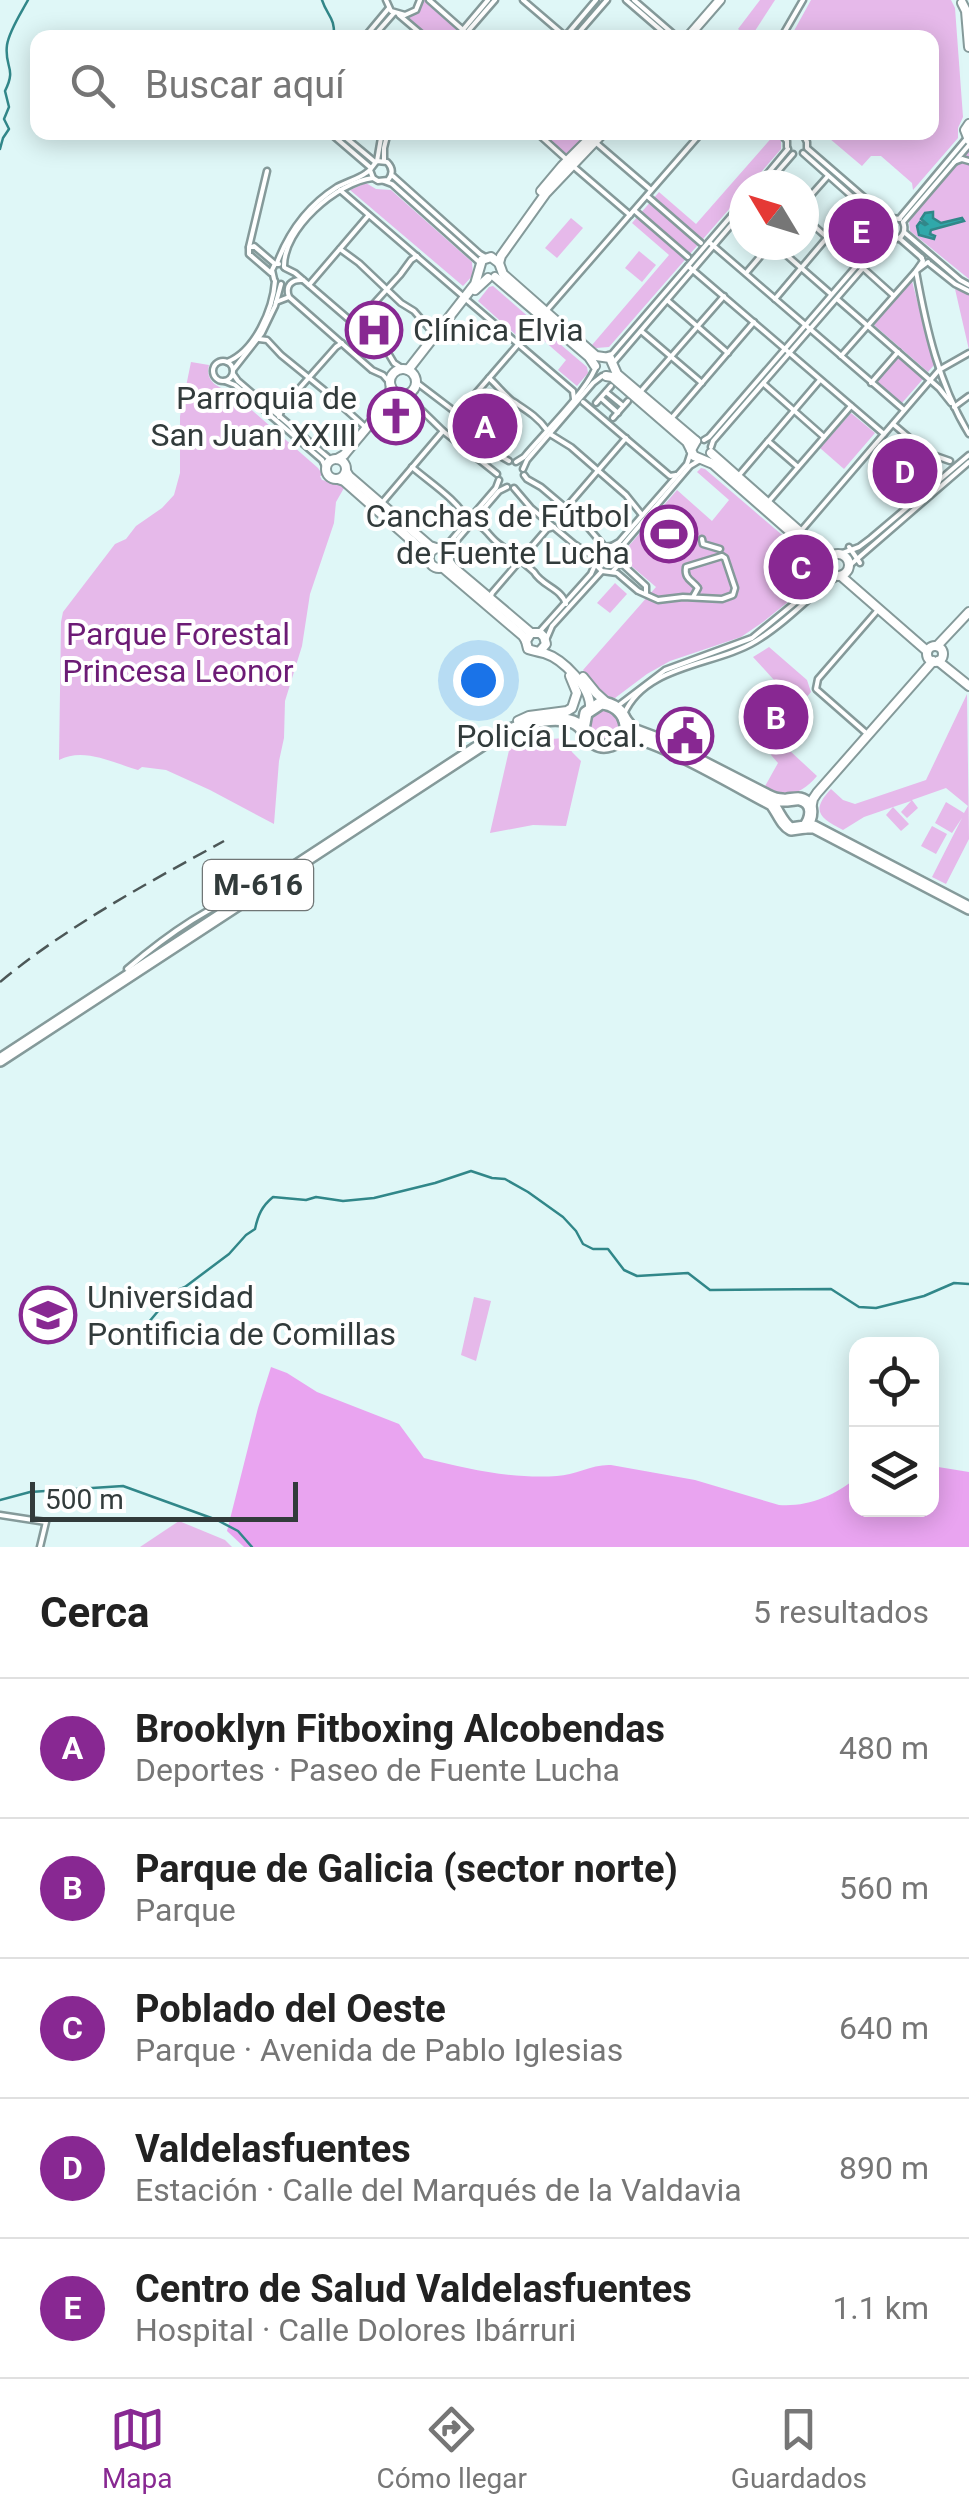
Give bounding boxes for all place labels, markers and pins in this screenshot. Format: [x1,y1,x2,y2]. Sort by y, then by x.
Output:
pin: E [828,194,894,268]
hospital icon: Clínica Elvia [344,300,404,360]
place label: Clínica Elvia [413,311,584,349]
place label: Parroquia de San Juan XXIII [150,379,357,454]
church icon: Parroquia de San Juan XXIII [366,386,426,446]
pin: A [452,388,518,464]
pin: D [872,434,938,508]
place label: Canchas de Fútbol de Fuente Lucha [365,497,630,572]
sports icon: Canchas de Fútbol de Fuente Lucha [639,504,699,564]
pin: C [768,530,834,604]
pin: B [744,680,808,754]
public building icon: Policía Local. [655,706,715,766]
place label: Policía Local. [456,717,646,755]
place label: Universidad Pontificia de Comillas [87,1278,396,1353]
school or university icon: Universidad Pontificia de Comillas [18,1285,78,1345]

